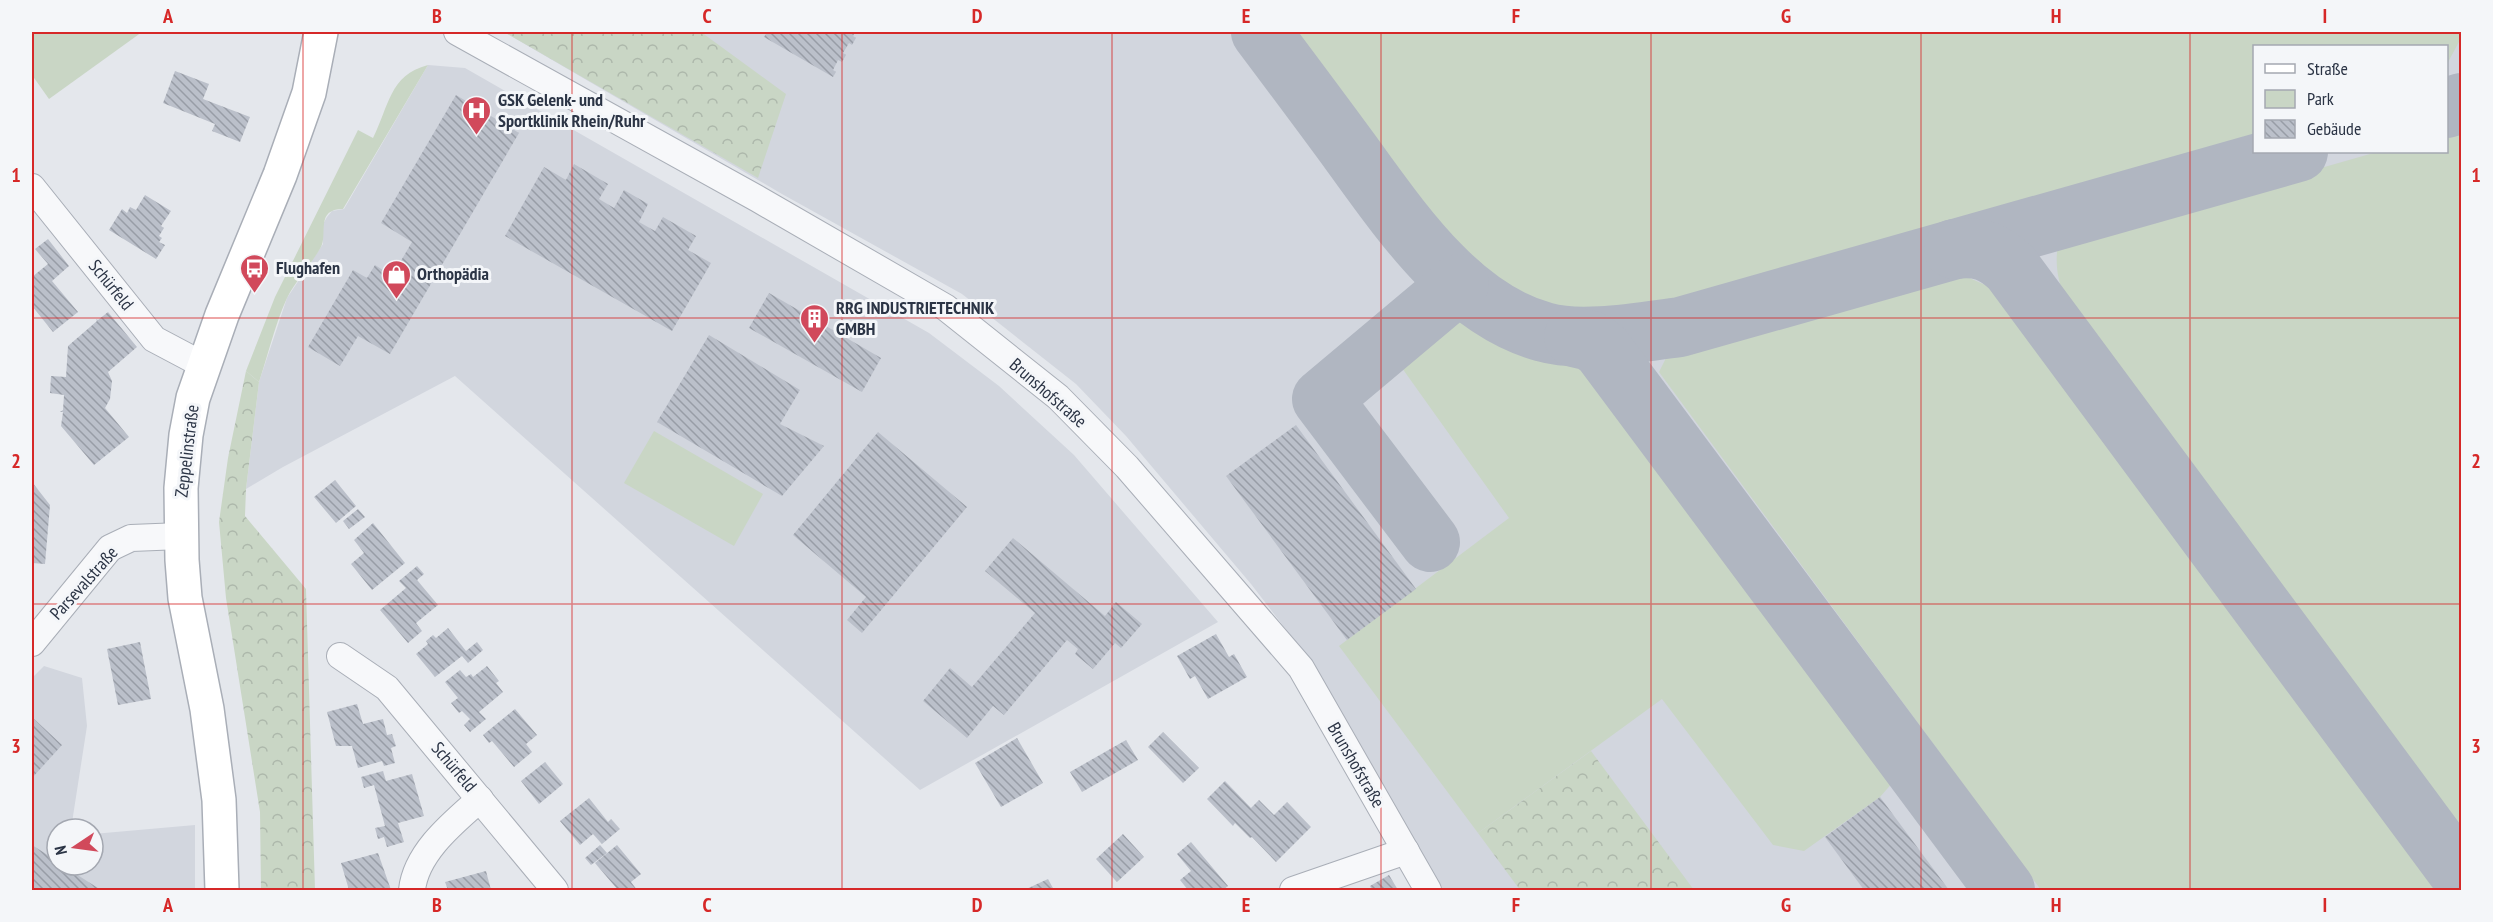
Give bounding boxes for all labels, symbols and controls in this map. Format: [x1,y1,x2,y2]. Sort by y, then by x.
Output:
text: A [162,3,174,29]
text: B [432,3,442,29]
text: C [702,3,712,29]
text: D [972,3,983,29]
text: E [1242,3,1250,29]
text: F [1512,3,1520,29]
text: G [1781,3,1791,29]
text: H [2051,3,2061,29]
text: I [2323,3,2327,29]
legend [2253,45,2448,153]
text: Straße [2307,57,2348,80]
text: Park [2307,87,2334,110]
place label: GSK Gelenk- und Sportklinik Rhein/Ruhr [498,88,646,132]
hospital icon: GSK Gelenk- und Sportklinik Rhein/Ruhr [461,94,493,136]
text: Gebäude [2307,117,2361,140]
text: 1 [11,162,21,188]
text: 1 [2471,162,2481,188]
bus stop icon: Flughafen [239,252,271,294]
street label: Schürfeld [84,255,139,315]
place label: Flughafen [276,256,340,279]
shop icon: Orthopädia [380,258,412,300]
place label: Orthopädia [417,262,489,285]
place label: RRG INDUSTRIETECHNIK GMBH [836,296,995,340]
building icon: RRG INDUSTRIETECHNIK GMBH [799,302,831,344]
street label: Brunshofstraße [1005,353,1092,432]
street label: Zeppelinstraße [169,403,204,499]
text: 2 [11,448,21,474]
text: 2 [2471,448,2481,474]
street label: Parsevalstraße [45,541,123,624]
street label: Brunshofstraße [1323,718,1390,812]
text: 3 [11,733,21,759]
text: 3 [2471,733,2481,759]
street label: Schürfeld [427,737,482,797]
north arrow [45,817,105,877]
text: N [50,844,71,857]
text: A [162,892,174,918]
text: B [432,892,442,918]
text: C [702,892,712,918]
text: D [972,892,983,918]
text: E [1242,892,1250,918]
text: F [1512,892,1520,918]
text: G [1781,892,1791,918]
text: H [2051,892,2061,918]
text: I [2323,892,2327,918]

